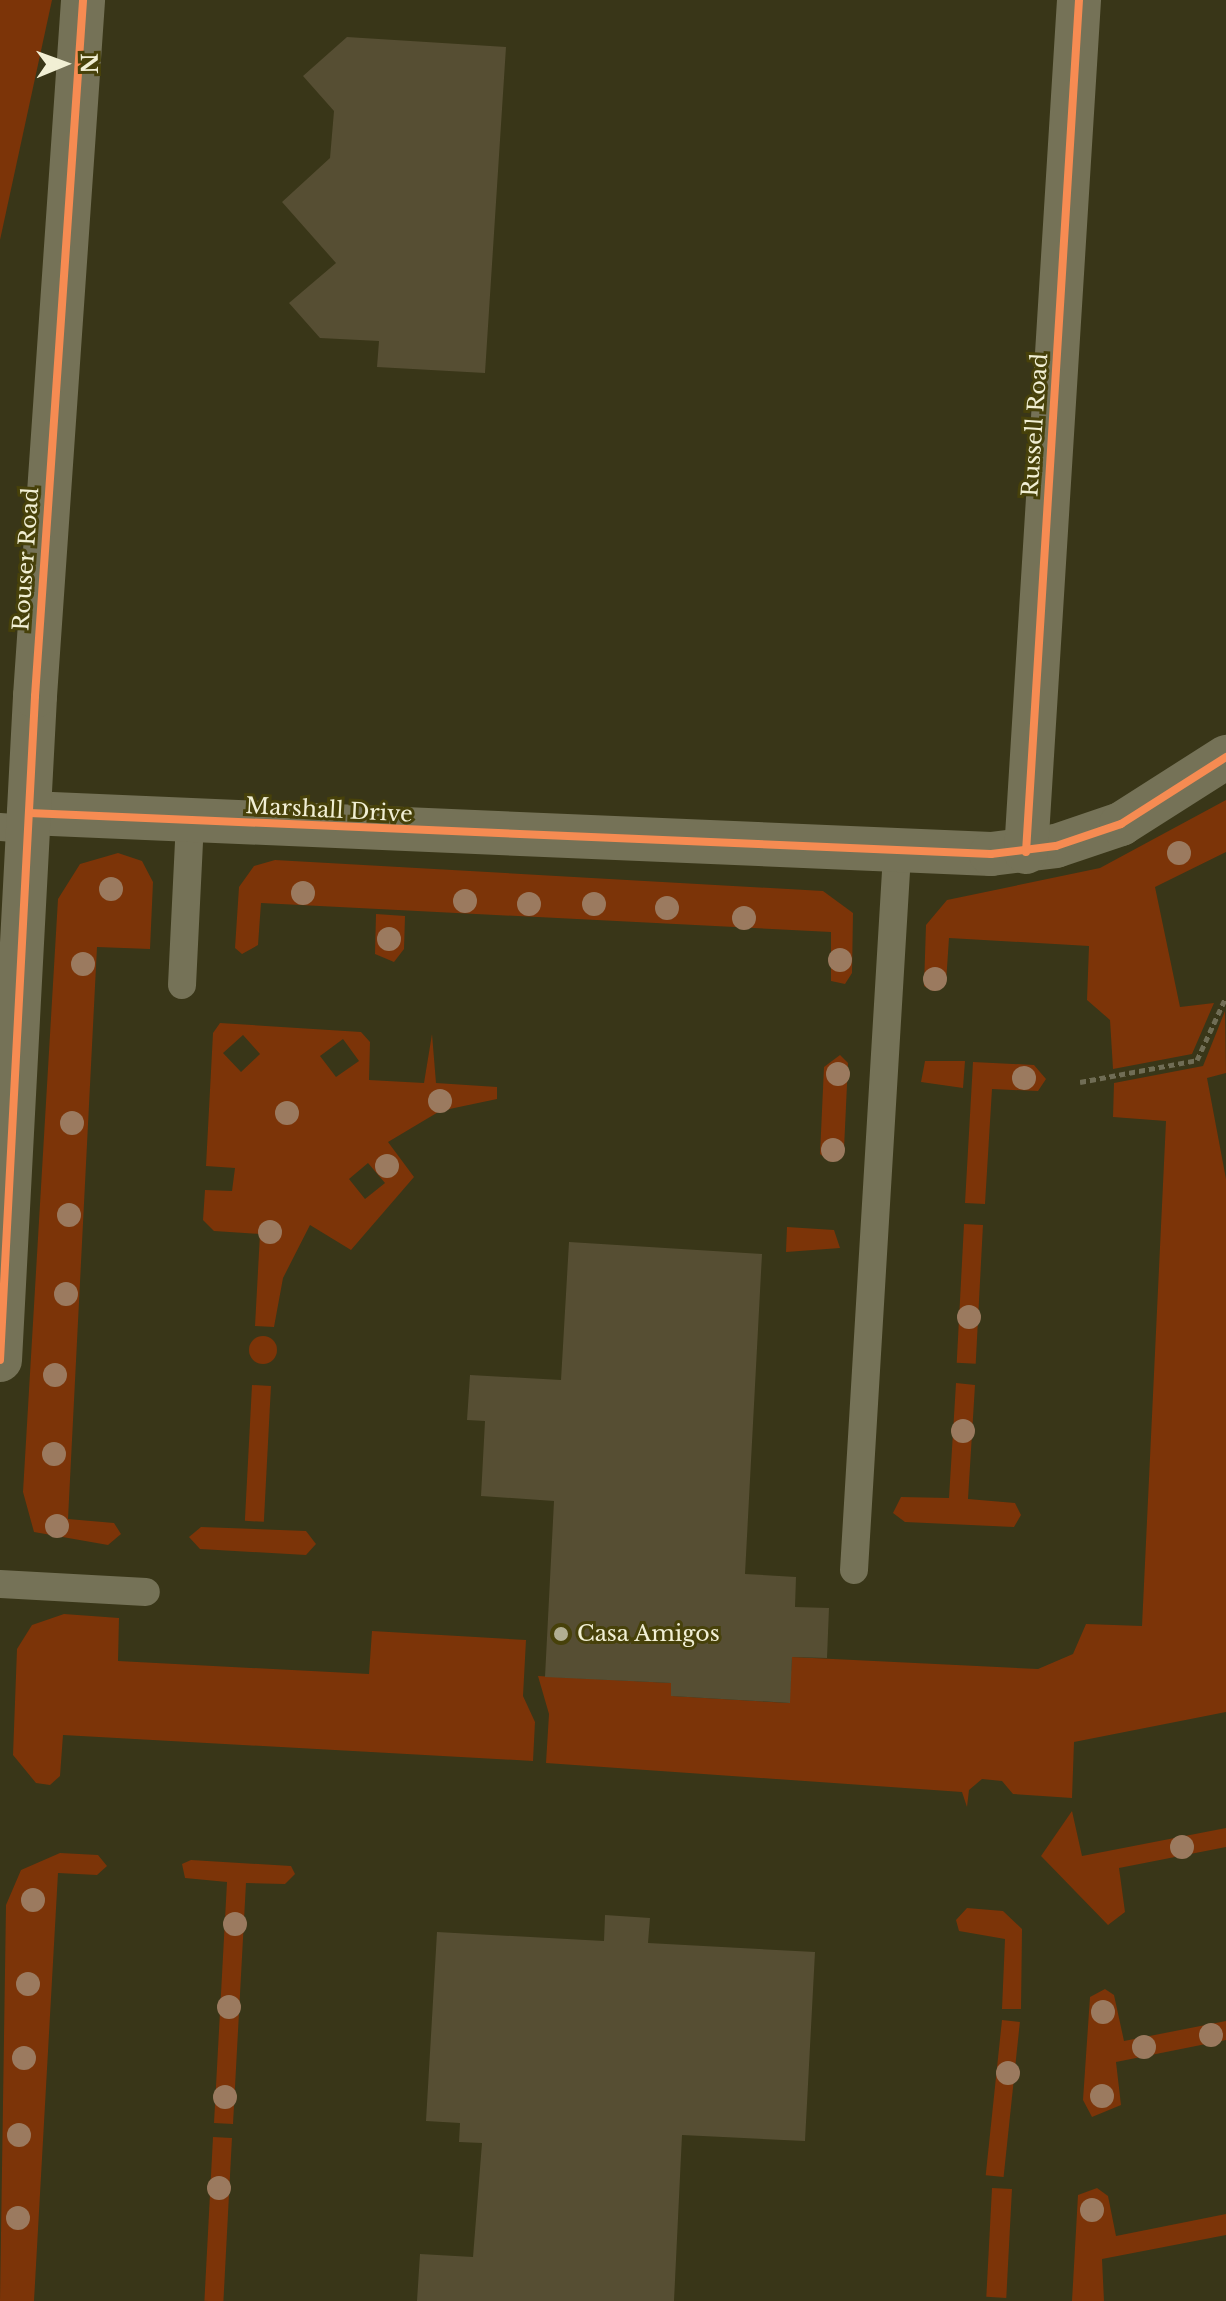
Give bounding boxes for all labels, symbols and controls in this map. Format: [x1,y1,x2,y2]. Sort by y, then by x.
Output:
north arrow [24,24,104,104]
text: N [75,53,102,74]
street label: Russell Road [1017,352,1053,498]
street label: Rouser Road [8,486,44,632]
street label: Marshall Drive [245,792,413,828]
place label: Casa Amigos [577,1621,721,1647]
marker: Casa Amigos [552,1625,570,1643]

